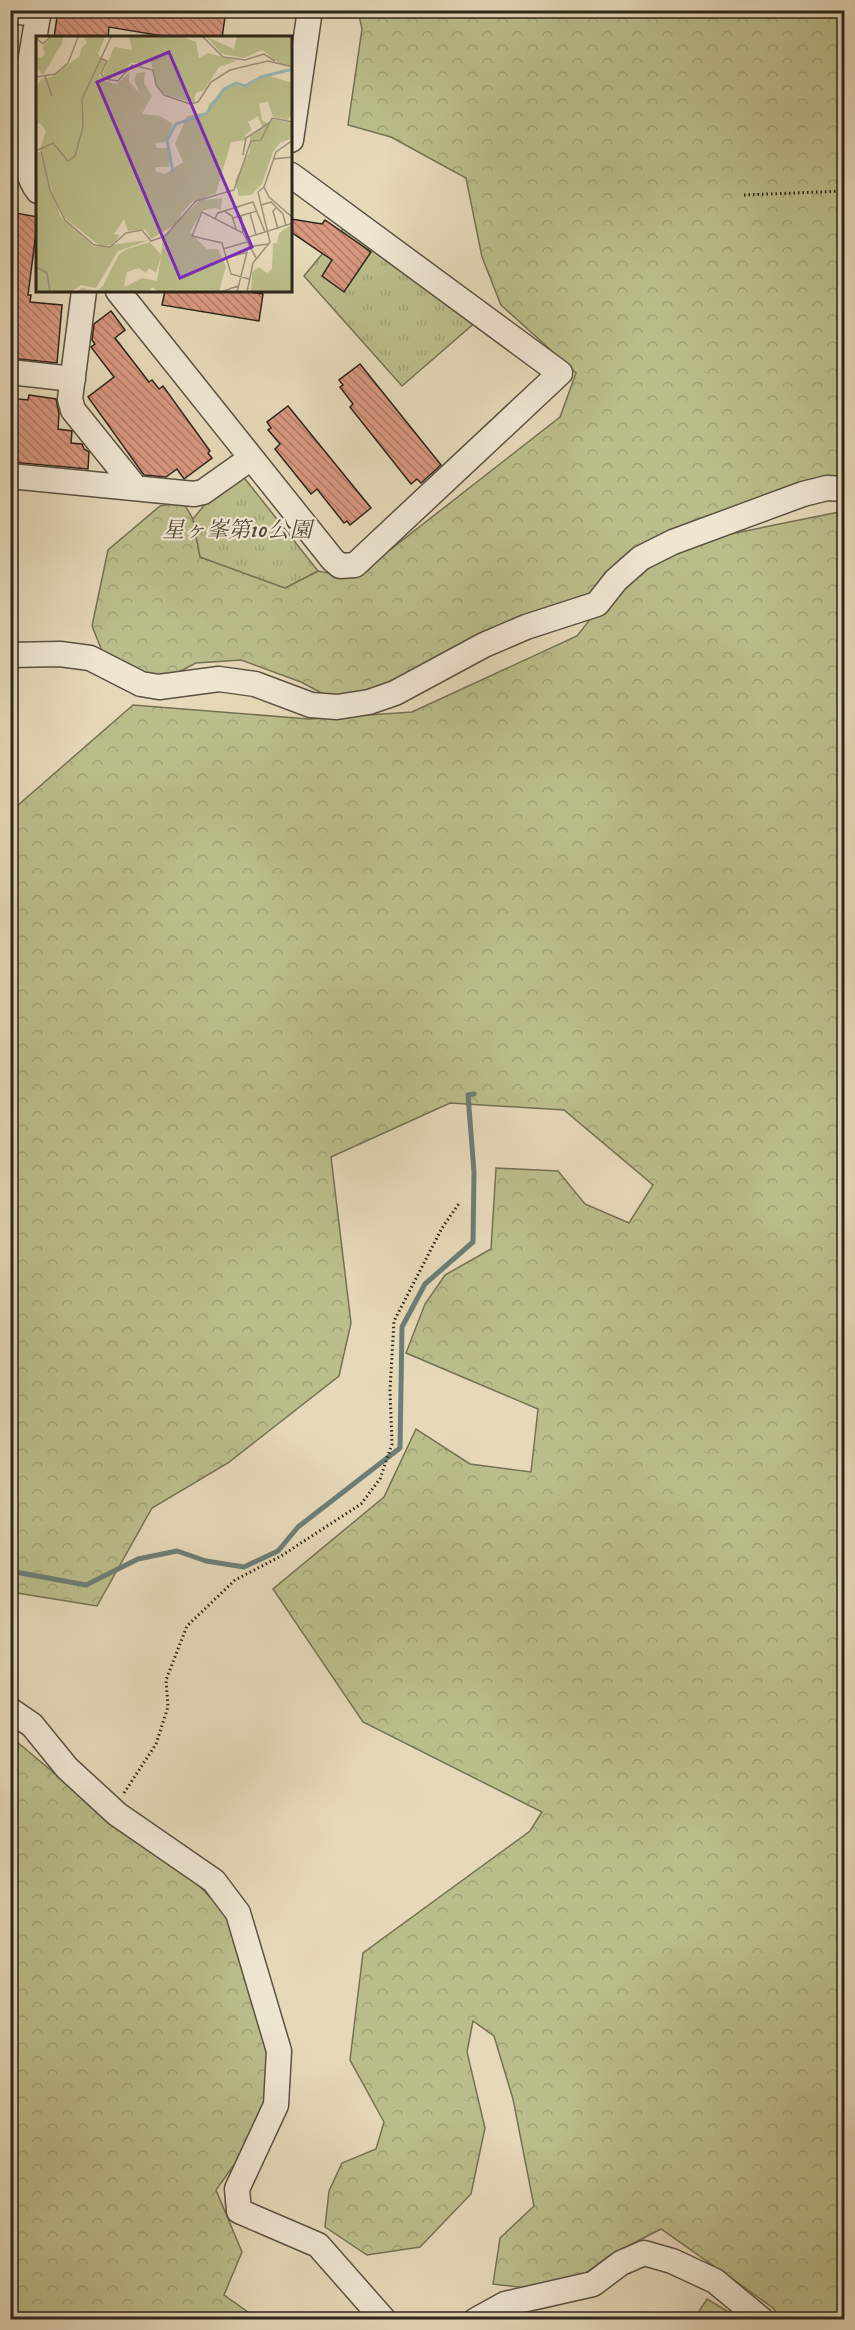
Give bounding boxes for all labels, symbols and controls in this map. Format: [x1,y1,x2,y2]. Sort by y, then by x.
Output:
inset map [36,36,292,292]
park label: 星ヶ峯第10公園 [162,517,315,544]

